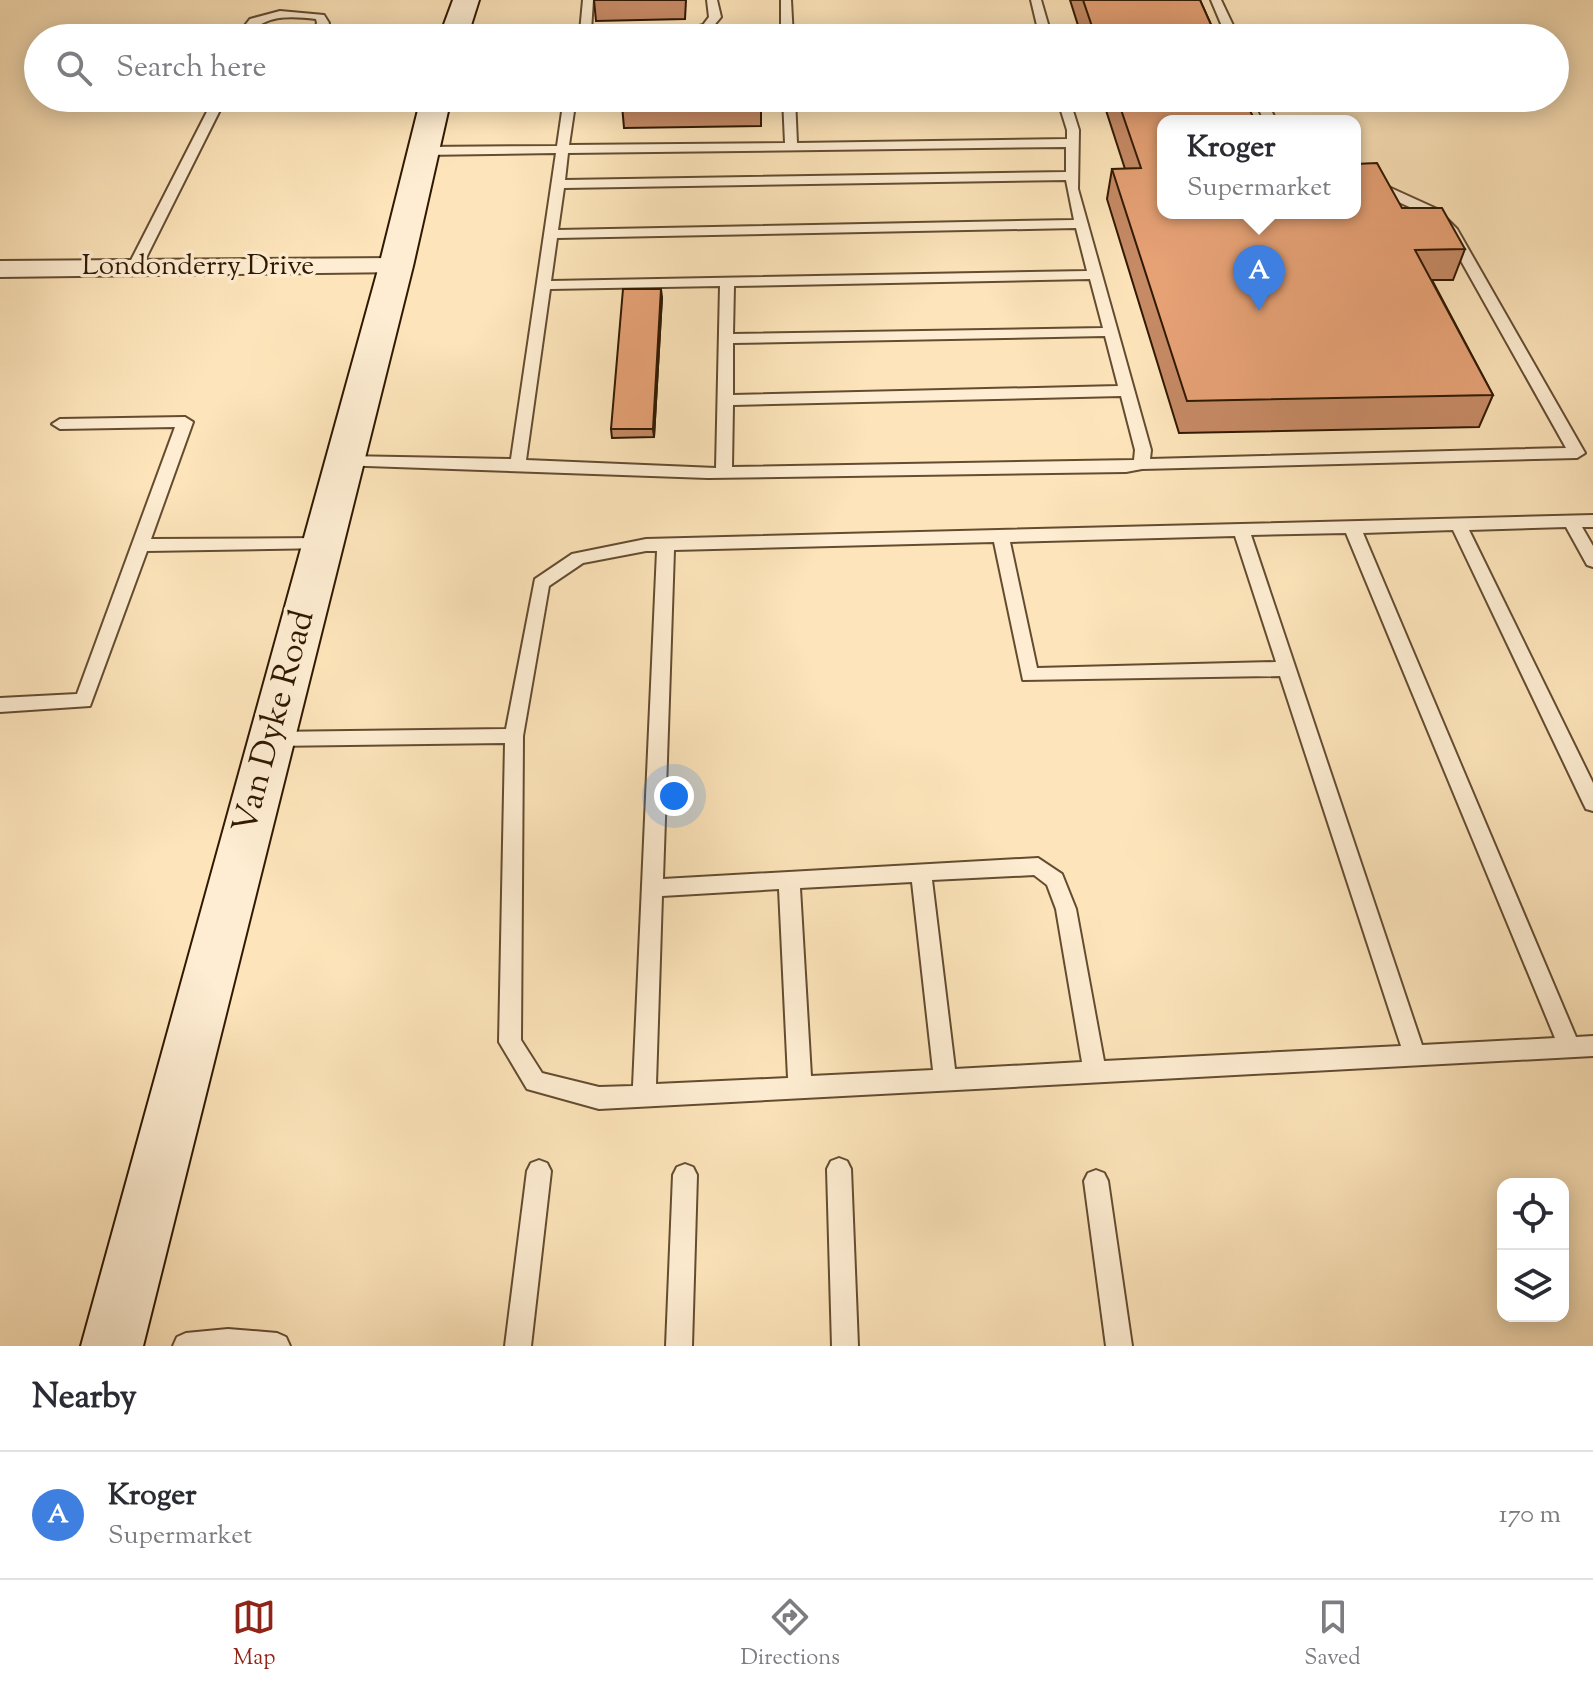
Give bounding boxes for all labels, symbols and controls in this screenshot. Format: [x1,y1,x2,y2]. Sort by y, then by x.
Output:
search box [24,24,1569,112]
icon: search [52,46,96,90]
text: Search here [116,47,266,90]
popup [1157,115,1361,219]
text: Kroger [1187,127,1275,170]
text: Supermarket [1187,170,1331,207]
pin: A [1233,245,1285,311]
street label: Londonderry Drive [82,247,314,287]
street label: Van Dyke Road [222,605,328,839]
your location [654,776,694,816]
map controls [1497,1178,1569,1322]
button: locate [1497,1178,1569,1250]
button: layers [1497,1250,1569,1322]
text: Nearby [32,1374,137,1423]
text: Kroger [108,1475,197,1518]
text: A [47,1497,69,1534]
text: 170 m [1499,1497,1561,1534]
text: Supermarket [108,1518,252,1555]
tab: Map [232,1595,276,1675]
tab: Directions [741,1595,840,1675]
tab: Saved [1304,1595,1361,1675]

